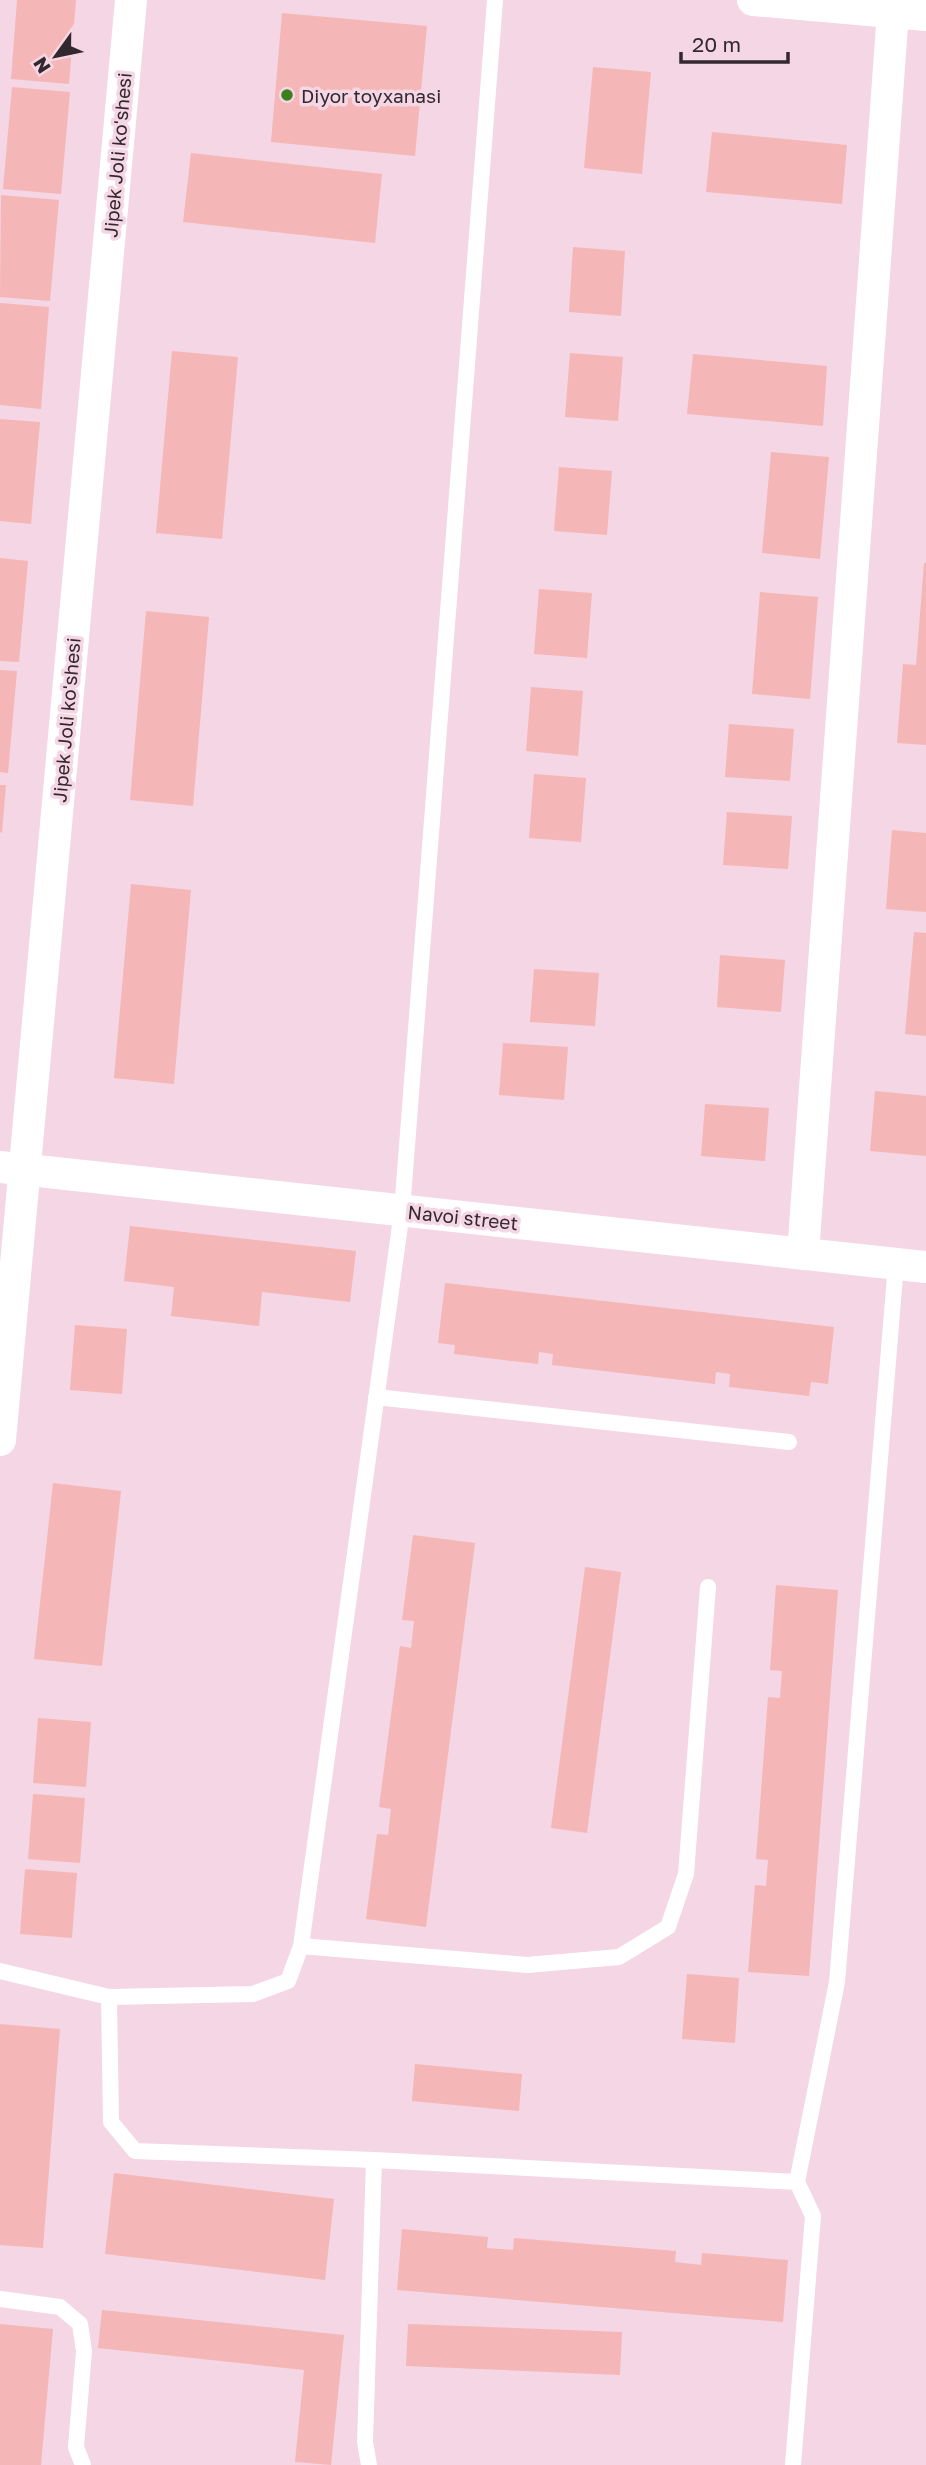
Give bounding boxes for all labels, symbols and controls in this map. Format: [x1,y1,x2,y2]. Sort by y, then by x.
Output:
north arrow [21,21,91,91]
scale bar [681,21,788,65]
text: 20 m [692,31,741,57]
text: N [28,53,55,78]
street label: Jipek Joli ko'shesi [98,72,136,238]
place label: Diyor toyxanasi [301,84,441,107]
marker: Diyor toyxanasi [279,87,295,103]
street label: Jipek Joli ko'shesi [47,637,85,803]
street label: Navoi street [407,1200,519,1234]

